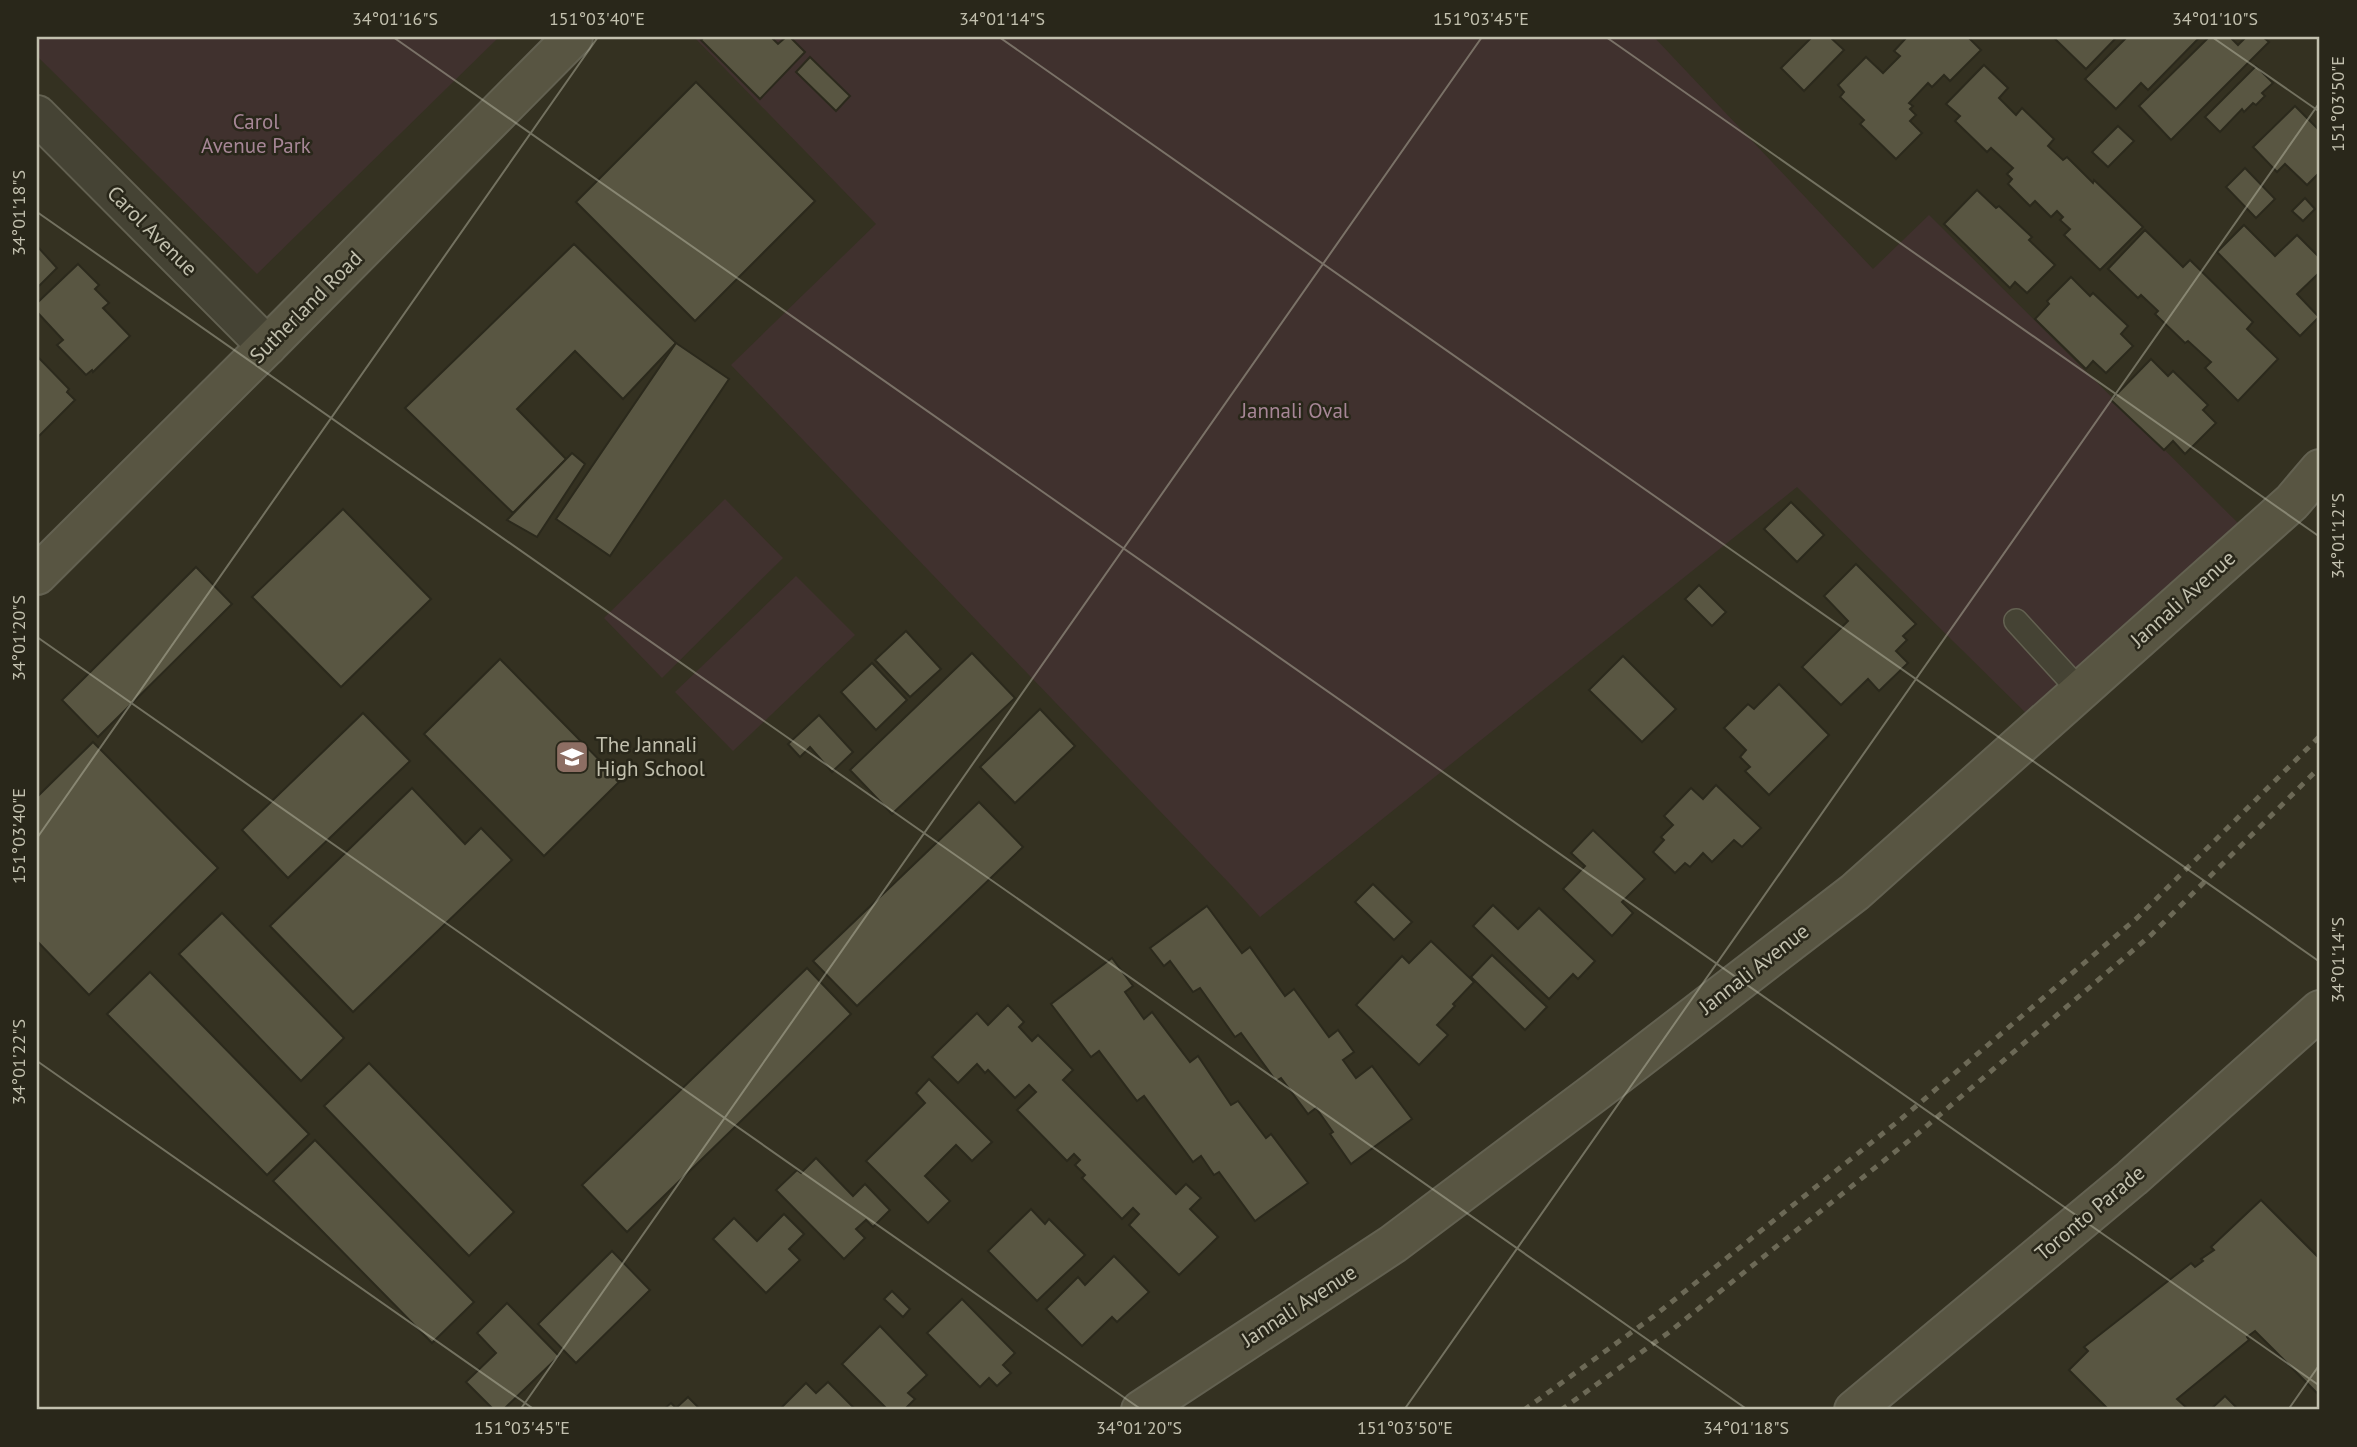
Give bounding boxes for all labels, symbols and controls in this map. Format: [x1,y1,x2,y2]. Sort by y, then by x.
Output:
text: 34°01'16"S [352,7,438,30]
text: 151°03'40"E [549,7,645,30]
text: 34°01'14"S [959,7,1045,30]
text: 151°03'45"E [1433,7,1529,30]
text: 34°01'10"S [2172,7,2258,30]
text: 151°03'50"E [2326,56,2349,152]
park label: Carol Avenue Park [201,108,311,159]
text: 34°01'18"S [7,170,30,256]
street label: Carol Avenue [101,180,203,282]
street label: Sutherland Road [244,245,368,369]
park label: Jannali Oval [1240,397,1349,424]
text: 34°01'12"S [2326,493,2349,579]
street label: Jannali Avenue [2124,544,2241,654]
text: 34°01'20"S [7,595,30,681]
place label: The Jannali High School [596,731,705,782]
school or university icon: The Jannali High School [553,738,591,776]
text: 151°03'40"E [7,788,30,884]
street label: Jannali Avenue [1693,917,1814,1021]
text: 34°01'14"S [2326,917,2349,1003]
text: 34°01'22"S [7,1019,30,1105]
street label: Toronto Parade [2029,1159,2150,1266]
street label: Jannali Avenue [1235,1258,1362,1353]
text: 151°03'45"E [474,1416,570,1439]
text: 34°01'20"S [1096,1416,1182,1439]
text: 151°03'50"E [1357,1416,1453,1439]
text: 34°01'18"S [1703,1416,1789,1439]

